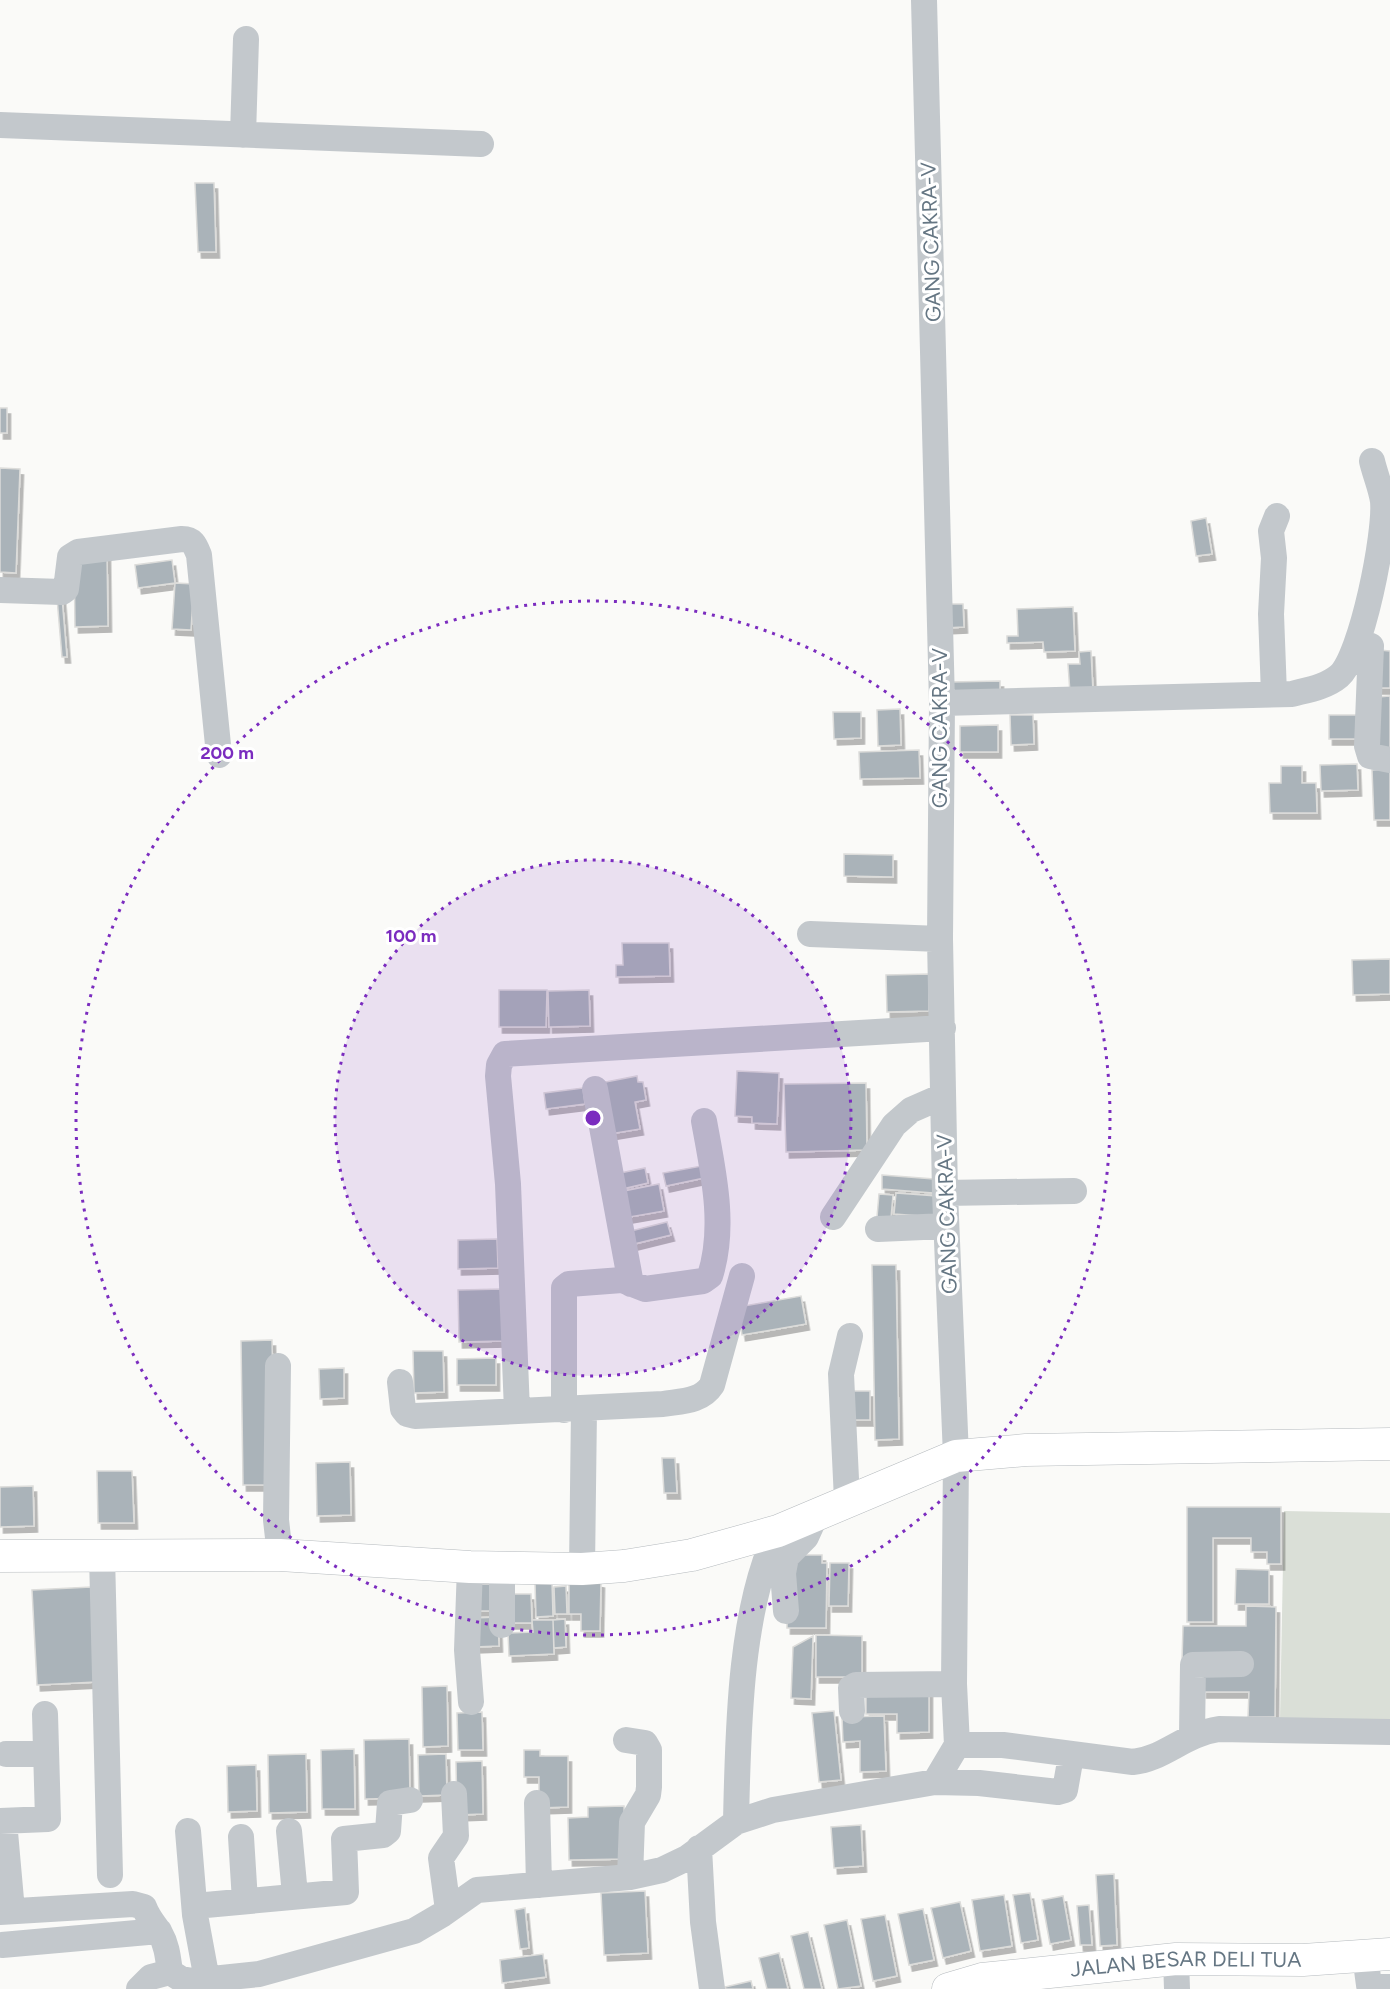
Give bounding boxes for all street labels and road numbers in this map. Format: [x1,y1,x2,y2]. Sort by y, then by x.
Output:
street label: GANG CAKRA-V [915,161,946,323]
street label: GANG CAKRA-V [927,647,952,808]
street label: GANG CAKRA-V [931,1133,962,1295]
street label: JALAN BESAR DELI TUA [1069,1946,1302,1982]

